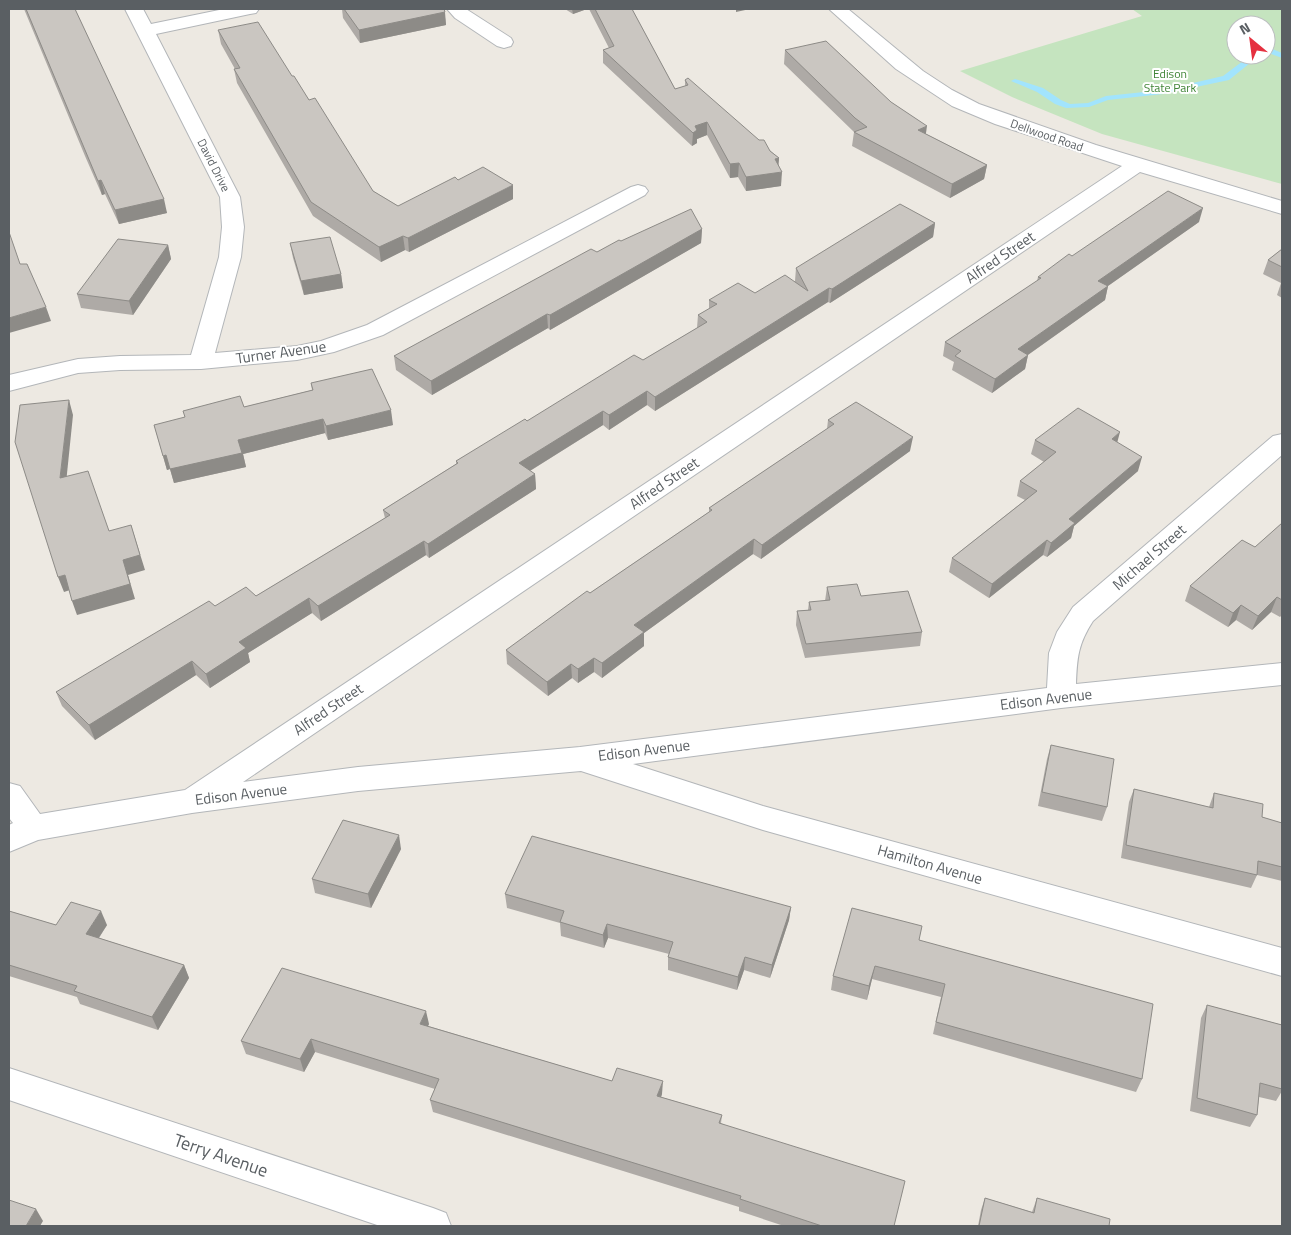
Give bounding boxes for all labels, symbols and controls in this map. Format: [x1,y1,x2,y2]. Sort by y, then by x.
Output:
north arrow [1226,15,1276,65]
text: N [1235,17,1254,40]
park label: Edison State Park [1144,64,1196,97]
street label: Dellwood Road [1008,114,1086,156]
street label: David Drive [193,135,235,195]
street label: Alfred Street [960,225,1040,289]
street label: Turner Avenue [234,334,328,370]
street label: Alfred Street [624,451,704,515]
street label: Michael Street [1107,518,1191,596]
street label: Alfred Street [288,677,368,741]
street label: Edison Avenue [999,682,1093,716]
street label: Edison Avenue [597,733,691,767]
street label: Edison Avenue [194,777,288,811]
street label: Hamilton Avenue [875,838,985,890]
street label: Terry Avenue [170,1126,272,1184]

